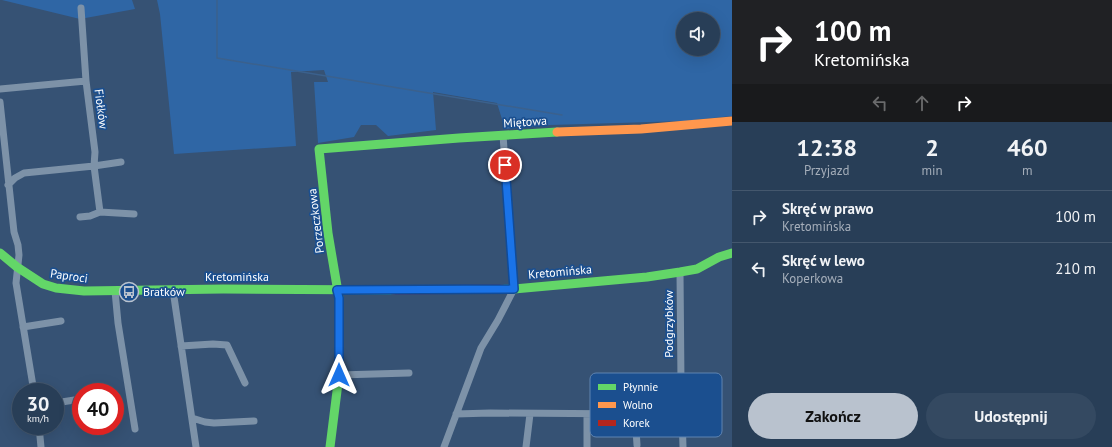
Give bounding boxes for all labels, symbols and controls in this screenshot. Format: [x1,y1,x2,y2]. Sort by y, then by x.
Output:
map controls [676,12,720,56]
button: sound [676,12,720,56]
text: 100 m [814,12,891,49]
icon: right [748,16,800,68]
text: Kretomińska [814,48,910,71]
street label: Fiołków [92,88,111,130]
icon: left [869,92,891,114]
icon: ahead [911,92,933,114]
icon: right [953,92,975,114]
street label: Miętowa [503,112,547,131]
text: 12:38 [796,132,857,163]
text: 2 [925,132,939,163]
text: 460 [1007,132,1048,163]
pin [488,148,522,182]
icon: arrive [494,154,516,176]
text: Przyjazd [804,162,850,179]
text: min [921,162,943,179]
text: m [1022,162,1033,179]
street label: Porzeczkowa [304,188,327,254]
text: Skręć w prawo [782,199,874,218]
icon: right [748,206,770,228]
text: 100 m [1055,207,1096,226]
text: Kretomińska [782,218,851,235]
text: Skręć w lewo [782,251,865,270]
icon: left [748,258,770,280]
text: 210 m [1055,259,1096,278]
street label: Kretomińska [528,261,592,282]
street label: Paproci [49,265,89,286]
street label: Kretomińska [205,269,269,284]
text: Koperkowa [782,270,843,287]
bus stop icon: Bratków [118,281,140,303]
place label: Bratków [143,284,185,299]
street label: Podgrzybków [661,290,676,358]
position arrow [318,354,360,396]
legend [590,373,722,437]
text: Płynnie [623,380,658,394]
speed limit sign: 40 [72,383,124,435]
text: 30 [27,391,49,417]
button: Zakończ [748,393,918,439]
button: Udostępnij [926,393,1096,439]
text: Wolno [623,398,653,412]
text: km/h [27,412,49,425]
text: Korek [623,416,650,430]

